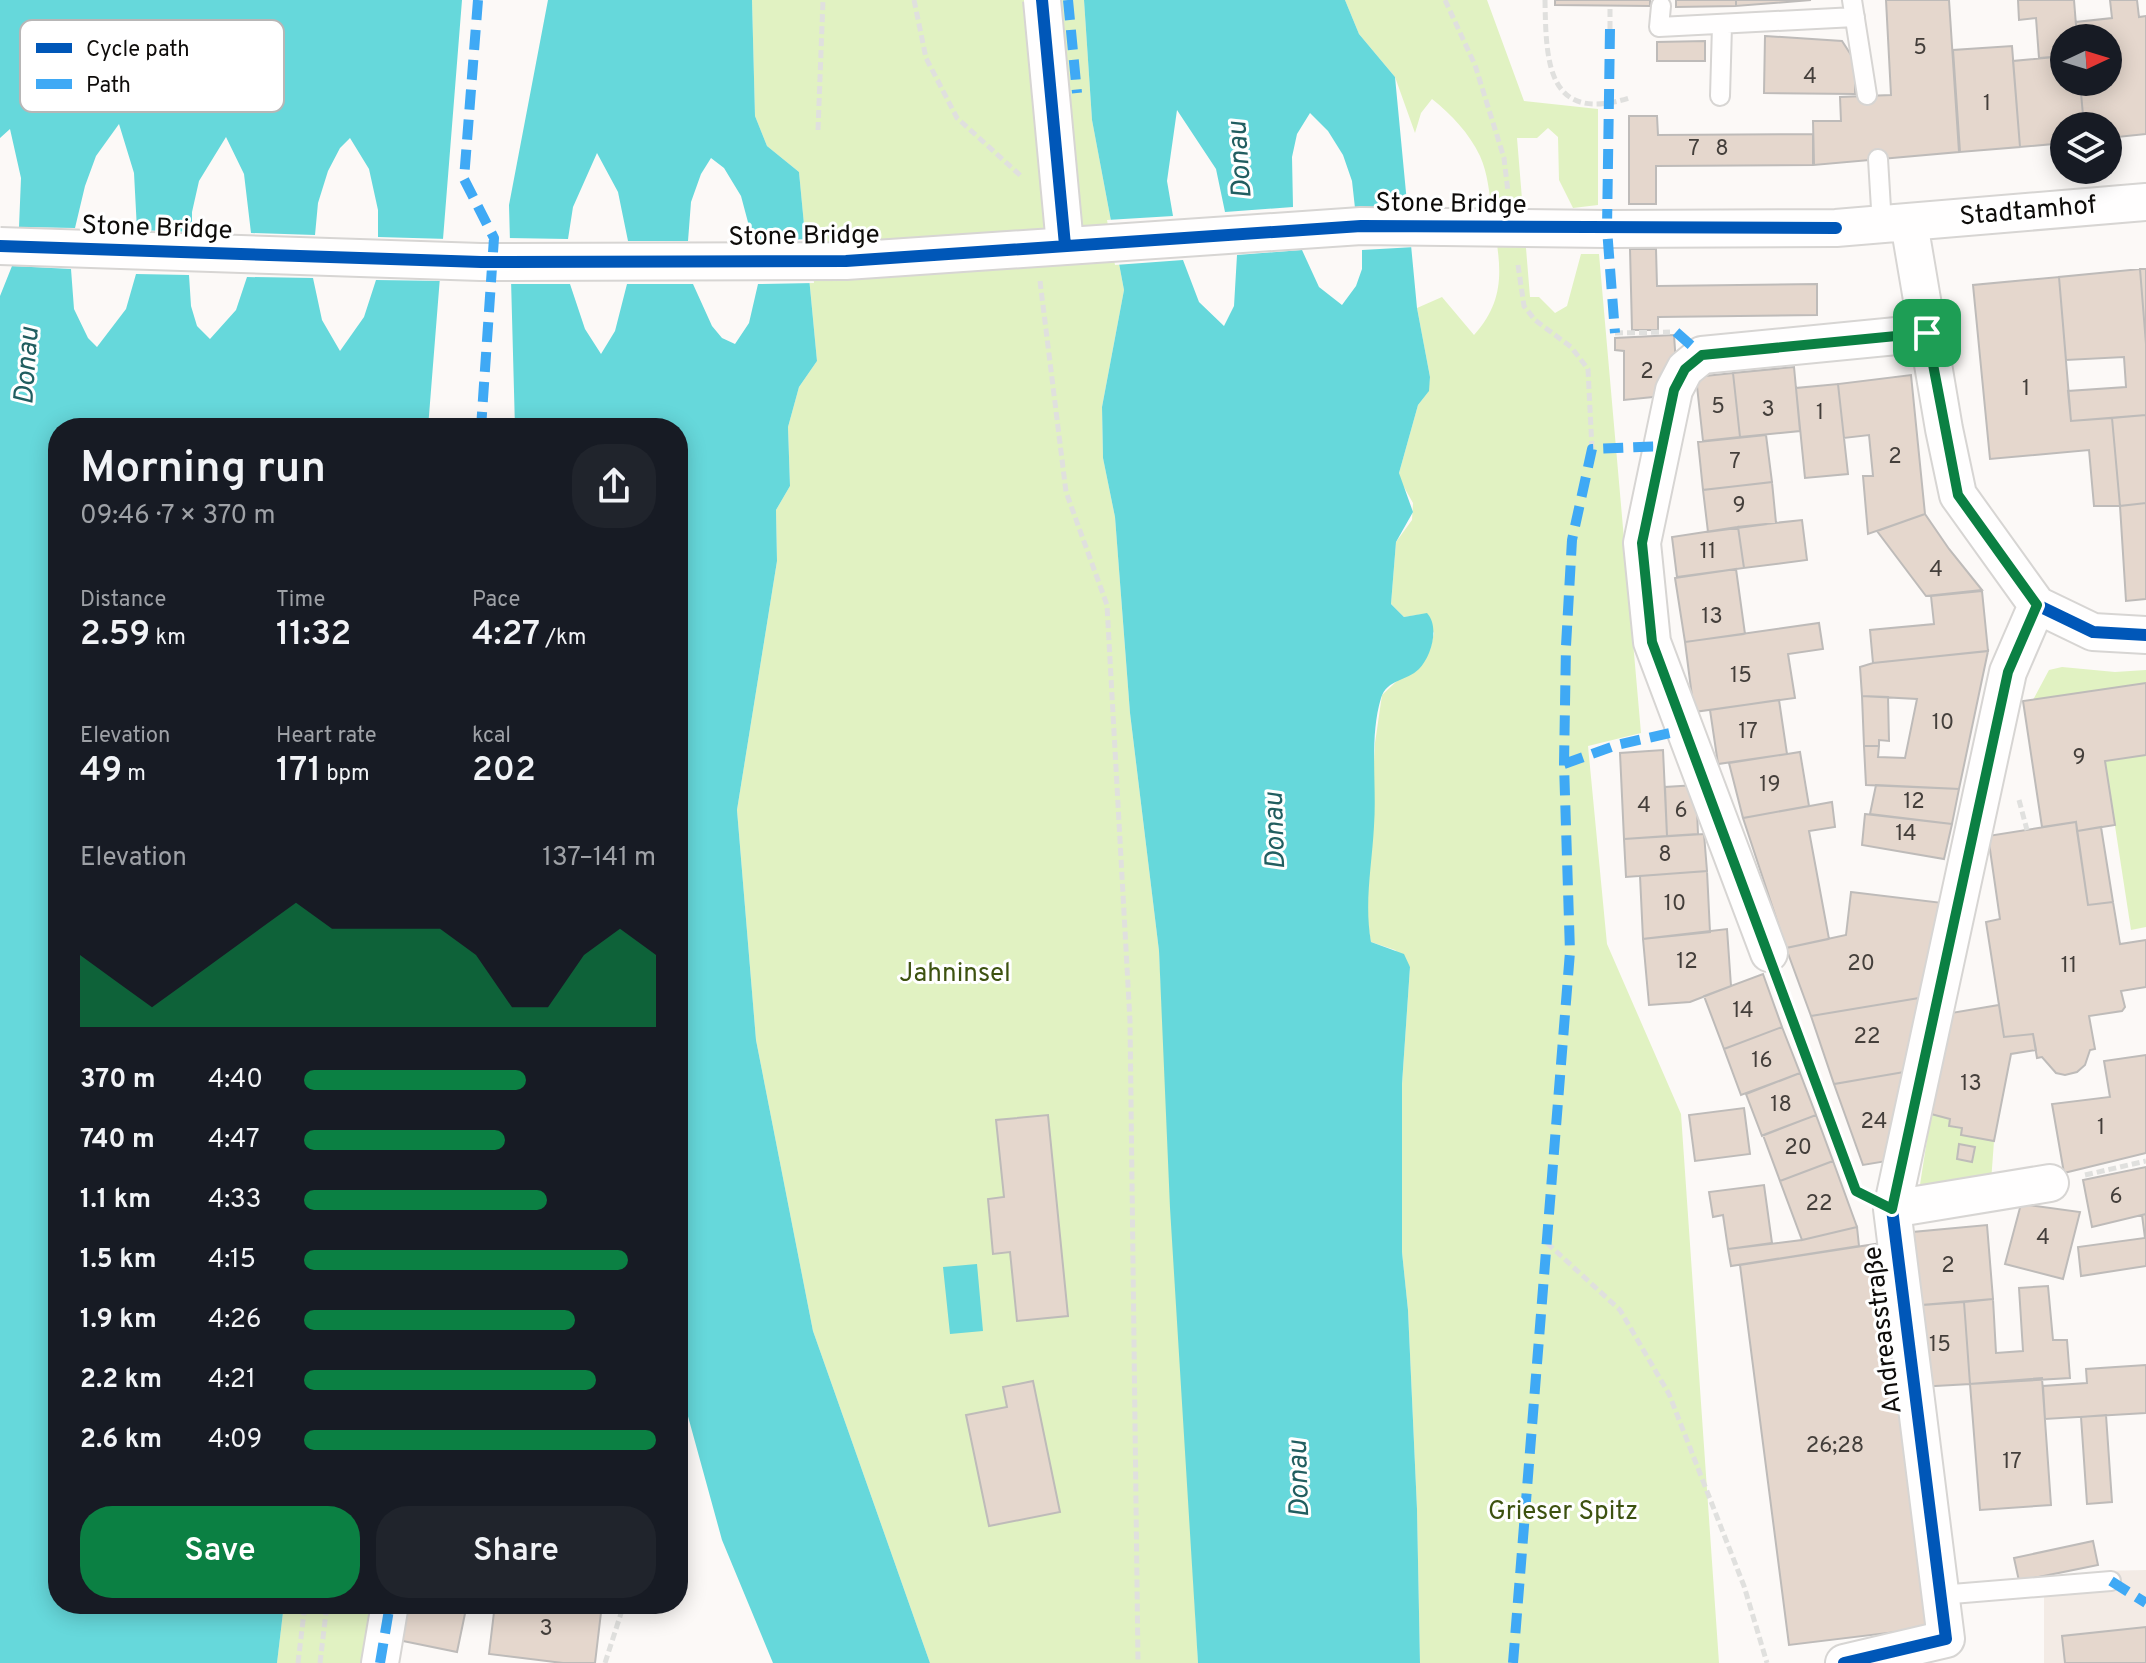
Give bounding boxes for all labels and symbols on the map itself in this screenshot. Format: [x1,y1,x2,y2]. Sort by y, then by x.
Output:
legend [20,20,284,112]
north arrow [2050,24,2122,96]
house number: 5 [1913,35,1927,62]
text: Cycle path [86,37,190,64]
house number: 4 [1803,64,1817,91]
text: Path [86,73,131,100]
house number: 1 [1983,91,1991,118]
water label: Donau [1220,119,1262,200]
house number: 7 [1688,136,1700,163]
house number: 8 [1715,136,1729,163]
street label: Stone Bridge [1375,187,1527,223]
street label: Stadtamhof [1958,190,2098,234]
street label: Stone Bridge [81,210,233,248]
street label: Stone Bridge [728,219,880,255]
pin [1893,299,1961,367]
water label: Donau [7,325,49,406]
house number: 2 [1640,359,1654,386]
house number: 1 [2022,376,2030,403]
house number: 5 [1711,394,1725,421]
house number: 3 [1761,397,1775,424]
house number: 1 [1816,400,1824,427]
house number: 2 [1888,444,1902,471]
house number: 7 [1729,449,1741,476]
house number: 9 [1732,493,1746,520]
house number: 11 [1700,539,1716,566]
house number: 4 [1929,557,1943,584]
house number: 13 [1701,604,1723,631]
house number: 15 [1730,663,1752,690]
house number: 10 [1932,710,1954,737]
house number: 17 [1738,719,1758,746]
house number: 9 [2072,745,2086,772]
house number: 19 [1759,772,1781,799]
house number: 12 [1903,789,1925,816]
water label: Donau [1257,791,1295,870]
house number: 4 [1637,793,1651,820]
house number: 6 [1674,798,1688,825]
house number: 14 [1895,821,1917,848]
house number: 8 [1658,842,1672,869]
house number: 10 [1664,891,1686,918]
house number: 12 [1676,949,1698,976]
house number: 20 [1847,951,1875,978]
house number: 11 [2061,953,2077,980]
park label: Jahninsel [899,958,1011,991]
house number: 14 [1732,998,1754,1025]
house number: 22 [1854,1024,1880,1051]
house number: 16 [1751,1048,1773,1075]
house number: 13 [1960,1071,1982,1098]
house number: 18 [1770,1092,1792,1119]
house number: 24 [1861,1109,1887,1136]
house number: 1 [2097,1115,2105,1142]
house number: 20 [1784,1135,1812,1162]
house number: 6 [2109,1184,2123,1211]
house number: 22 [1806,1191,1832,1218]
house number: 4 [2036,1225,2050,1252]
street label: Andreasstraße [1857,1244,1911,1416]
house number: 2 [1941,1253,1955,1280]
house number: 15 [1929,1332,1951,1359]
house number: 26;28 [1806,1433,1864,1460]
water label: Donau [1281,1439,1319,1518]
house number: 17 [2002,1449,2022,1476]
park label: Grieser Spitz [1488,1496,1638,1529]
house number: 3 [539,1616,553,1643]

